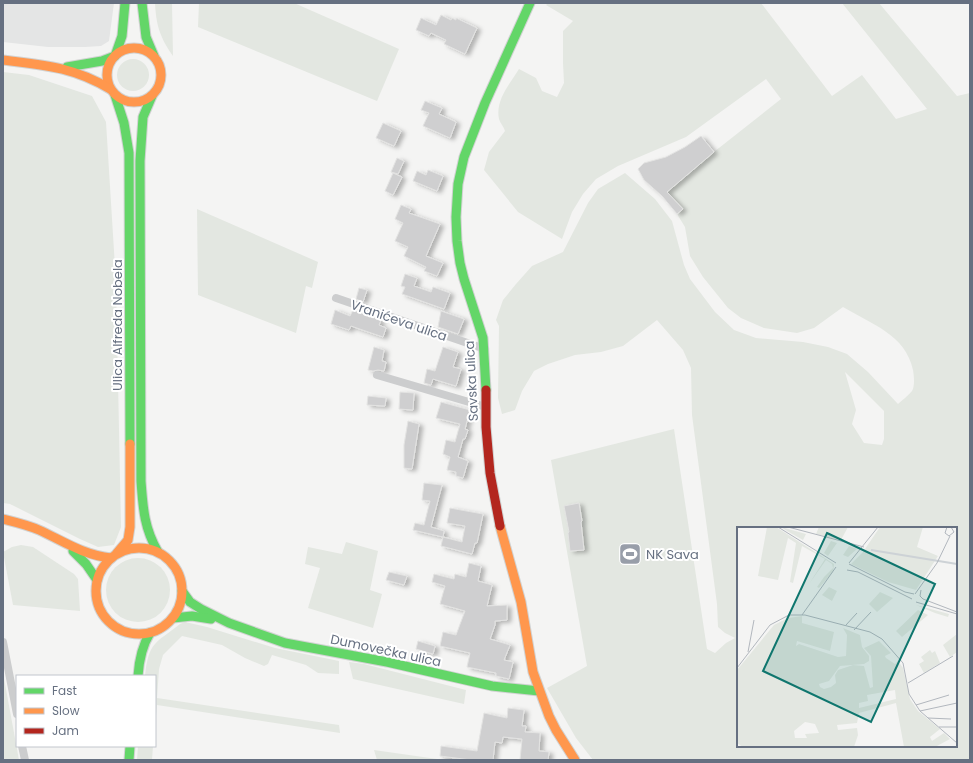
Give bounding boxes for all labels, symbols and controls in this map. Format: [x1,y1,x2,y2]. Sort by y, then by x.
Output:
street label: Ulica Alfreda Nobela [108,259,127,391]
street label: Vranićeva ulica [348,295,450,346]
street label: Savska ulica [460,340,483,422]
inset map [737,527,957,747]
sports icon: NK Sava [617,541,643,567]
place label: NK Sava [646,545,699,564]
street label: Dumovečka ulica [329,629,443,672]
legend [16,675,156,747]
text: Fast [52,682,77,699]
text: Slow [52,702,80,719]
text: Jam [52,722,79,739]

